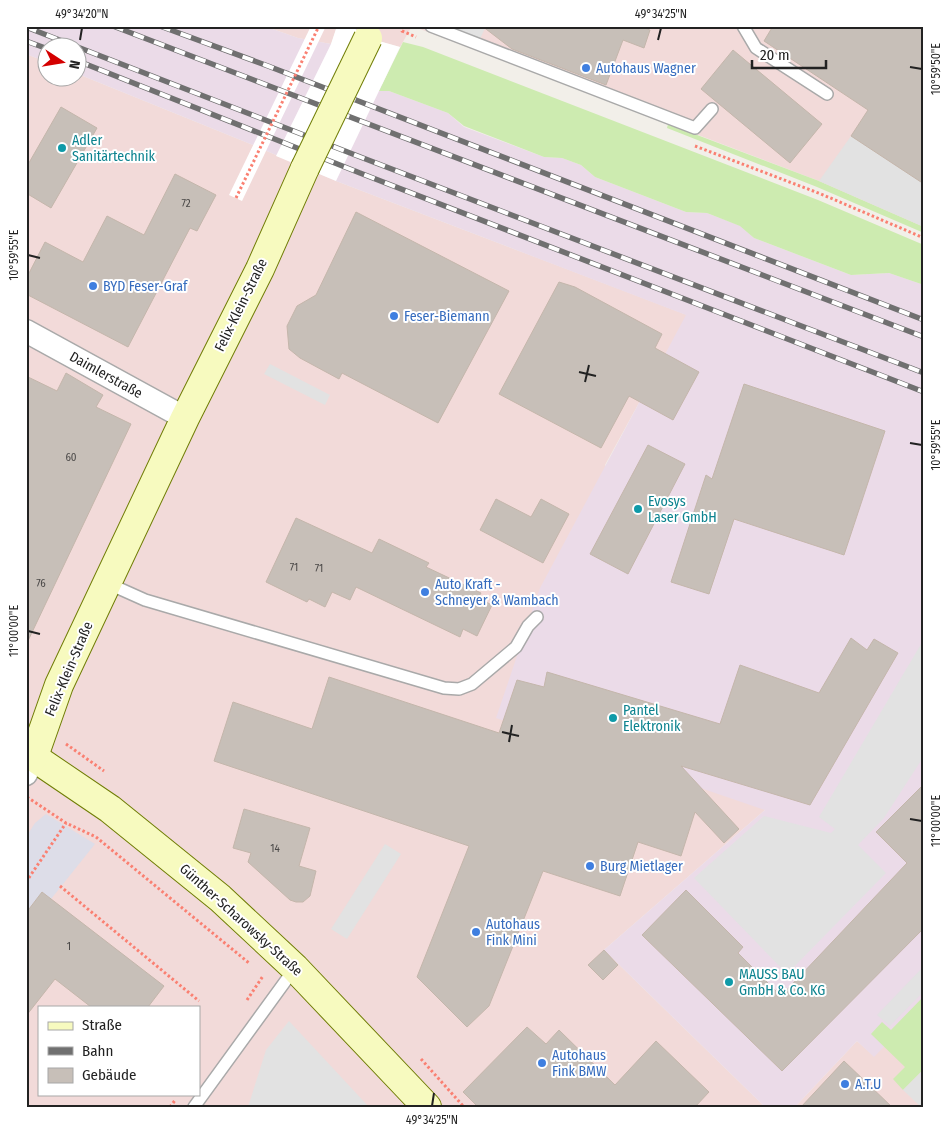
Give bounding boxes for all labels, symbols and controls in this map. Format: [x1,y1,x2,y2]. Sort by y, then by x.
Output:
text: 49°34'20"N [55,7,109,21]
text: 49°34'25"N [635,7,687,21]
north arrow [38,38,88,88]
scale bar [752,38,826,70]
text: 10°59'50"E [929,43,943,95]
text: 20 m [760,46,790,64]
text: N [65,59,83,70]
place label: Autohaus Wagner [596,60,696,77]
marker: Autohaus Wagner [580,62,592,74]
place label: Adler Sanitärtechnik [72,132,155,165]
marker: Adler Sanitärtechnik [56,142,68,154]
house number: 72 [181,197,191,210]
text: 10°59'55"E [7,229,21,280]
street label: Felix-Klein-Straße [211,256,271,354]
place label: BYD Feser-Graf [103,278,189,295]
marker: BYD Feser-Graf [87,280,99,292]
place label: Feser-Biemann [404,308,490,325]
marker: Feser-Biemann [388,310,400,322]
street label: Daimlerstraße [67,348,145,402]
text: 10°59'55"E [929,419,943,470]
house number: 60 [65,451,77,464]
place label: Evosys Laser GmbH [648,493,717,526]
marker: Evosys Laser GmbH [632,503,644,515]
house number: 71 [290,561,298,574]
house number: 71 [315,562,323,575]
place label: Auto Kraft - Schneyer & Wambach [435,576,559,609]
house number: 76 [36,577,46,590]
marker: Auto Kraft - Schneyer & Wambach [419,586,431,598]
text: 11°00'00"E [7,605,21,657]
street label: Felix-Klein-Straße [41,619,97,719]
place label: Pantel Elektronik [623,702,681,735]
marker: Pantel Elektronik [607,712,619,724]
text: 11°00'00"E [929,795,943,847]
house number: 14 [270,842,280,855]
place label: Burg Mietlager [600,858,683,875]
street label: Günther-Scharowsky-Straße [176,860,306,980]
marker: Burg Mietlager [584,860,596,872]
place label: Autohaus Fink Mini [486,916,540,949]
marker: Autohaus Fink Mini [470,926,482,938]
house number: 1 [67,940,71,953]
place label: MAUSS BAU GmbH & Co. KG [739,966,825,999]
marker: MAUSS BAU GmbH & Co. KG [723,976,735,988]
legend [38,1006,200,1096]
text: Straße [82,1016,122,1034]
text: Bahn [82,1042,113,1060]
place label: Autohaus Fink BMW [552,1047,607,1080]
marker: Autohaus Fink BMW [536,1057,548,1069]
text: Gebäude [82,1066,137,1084]
place label: A.T.U [855,1076,881,1093]
marker: A.T.U [839,1078,851,1090]
text: 49°34'25"N [406,1113,458,1127]

